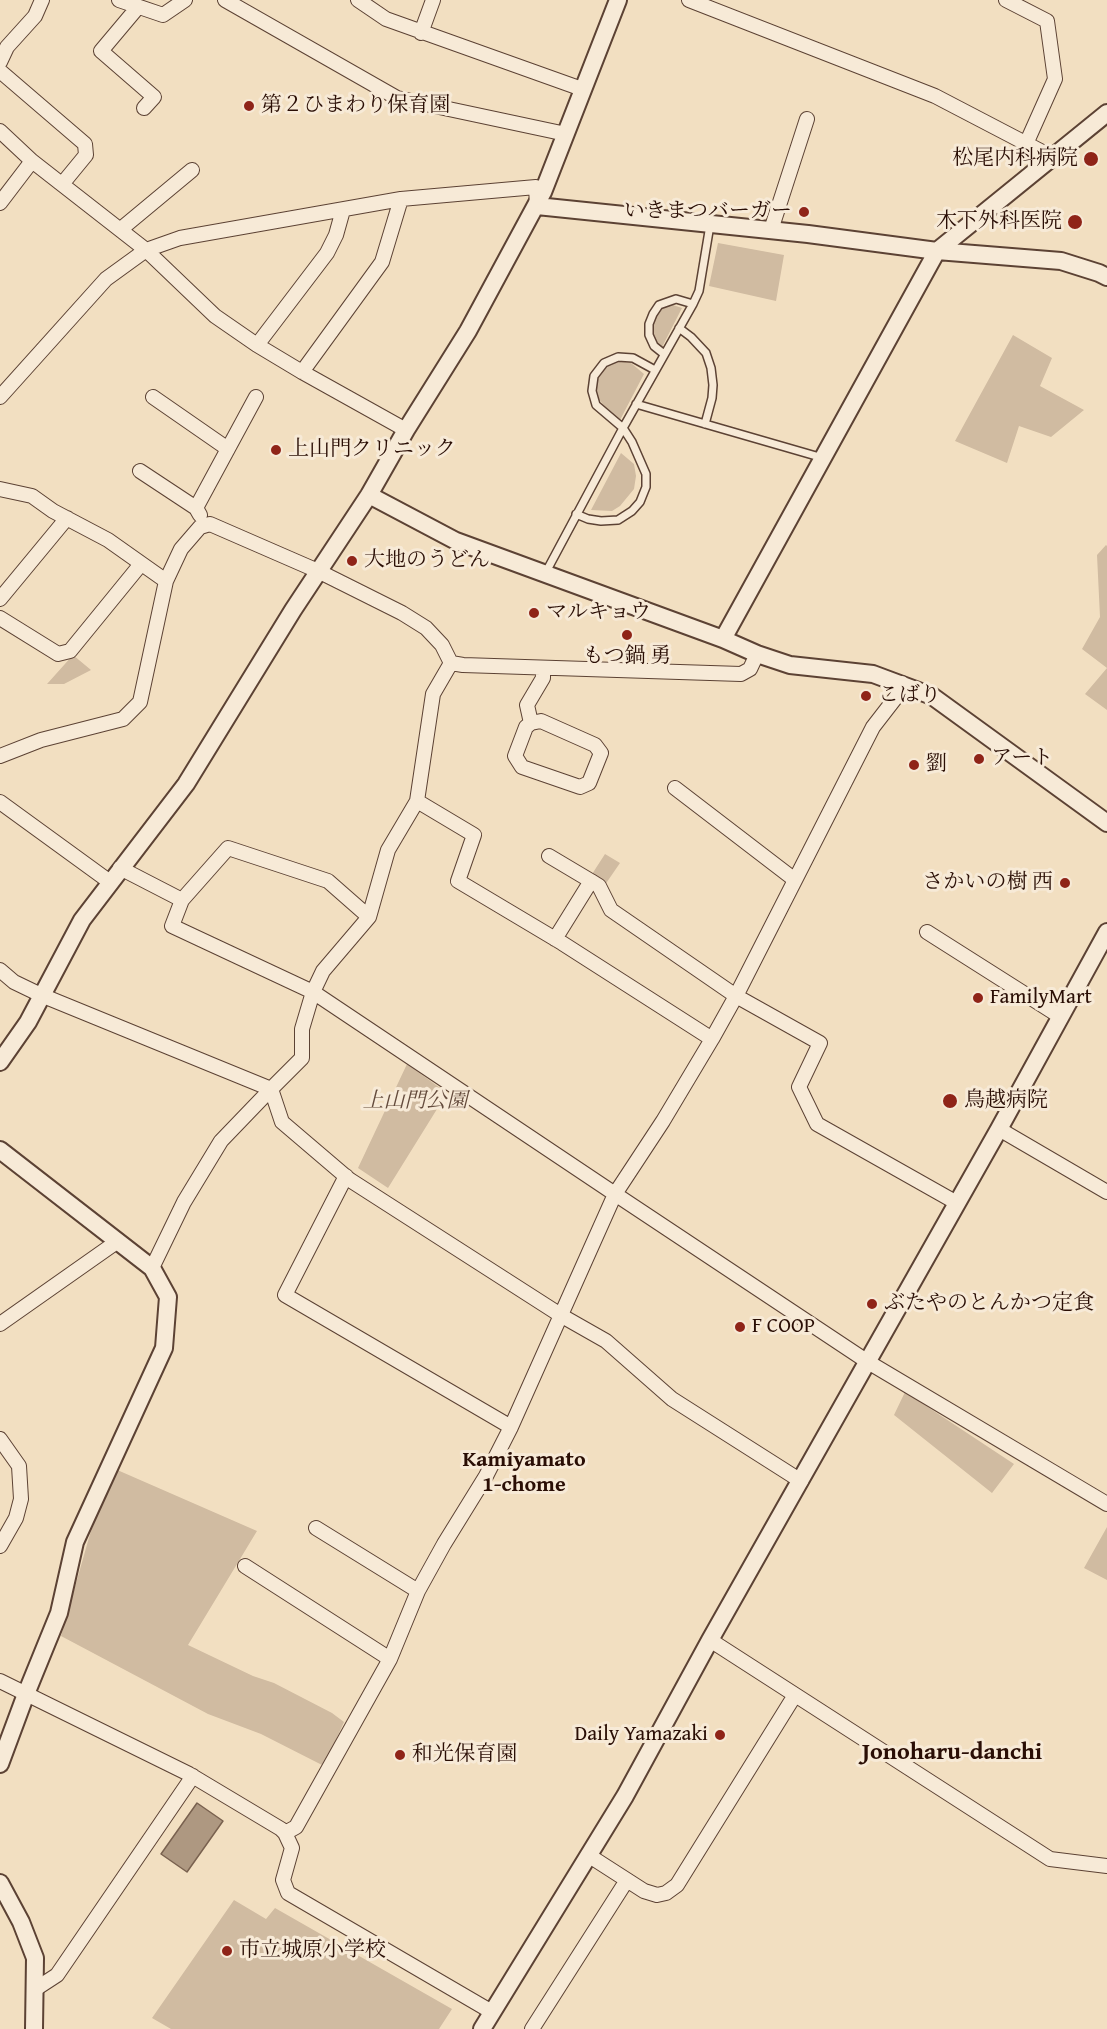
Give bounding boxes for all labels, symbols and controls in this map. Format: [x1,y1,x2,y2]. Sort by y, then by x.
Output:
place label: 第２ひまわり保育園 [261,93,450,119]
marker: 第２ひまわり保育園 [242,99,256,113]
place label: 松尾内科病院 [952,146,1078,172]
marker: 松尾内科病院 [1082,150,1100,168]
place label: いきまつバーガー [624,199,792,225]
marker: いきまつバーガー [797,205,811,219]
place label: 木下外科医院 [936,209,1062,235]
marker: 木下外科医院 [1066,213,1084,231]
place label: 上山門クリニック [288,437,456,463]
marker: 上山門クリニック [269,443,283,457]
place label: 大地のうどん [364,548,490,574]
marker: 大地のうどん [345,554,359,568]
place label: マルキョウ [546,600,651,626]
marker: マルキョウ [527,606,541,620]
marker: もつ鍋 勇 [620,628,634,642]
place label: もつ鍋 勇 [583,644,671,670]
place label: こばり [878,683,941,709]
marker: こばり [859,689,873,703]
place label: アート [991,746,1053,772]
place label: 劉 [926,752,947,778]
marker: アート [972,752,986,766]
marker: 劉 [907,758,921,772]
place label: さかいの樹 西 [922,870,1053,896]
marker: さかいの樹 西 [1058,876,1072,890]
place label: FamilyMart [990,985,1092,1011]
marker: FamilyMart [971,991,985,1005]
place label: 鳥越病院 [964,1088,1048,1114]
park label: 上山門公園 [363,1089,467,1115]
marker: 鳥越病院 [941,1092,959,1110]
place label: ぶたやのとんかつ定食 [884,1291,1094,1317]
marker: ぶたやのとんかつ定食 [865,1297,879,1311]
place label: F COOP [752,1314,815,1340]
marker: F COOP [733,1320,747,1334]
district label: Kamiyamato 1-chome [462,1447,586,1498]
place label: Daily Yamazaki [574,1722,708,1748]
marker: Daily Yamazaki [713,1728,727,1742]
district label: Jonoharu-danchi [862,1739,1042,1767]
place label: 和光保育園 [412,1742,517,1768]
marker: 和光保育園 [393,1748,407,1762]
place label: 市立城原小学校 [239,1938,386,1964]
marker: 市立城原小学校 [220,1944,234,1958]

